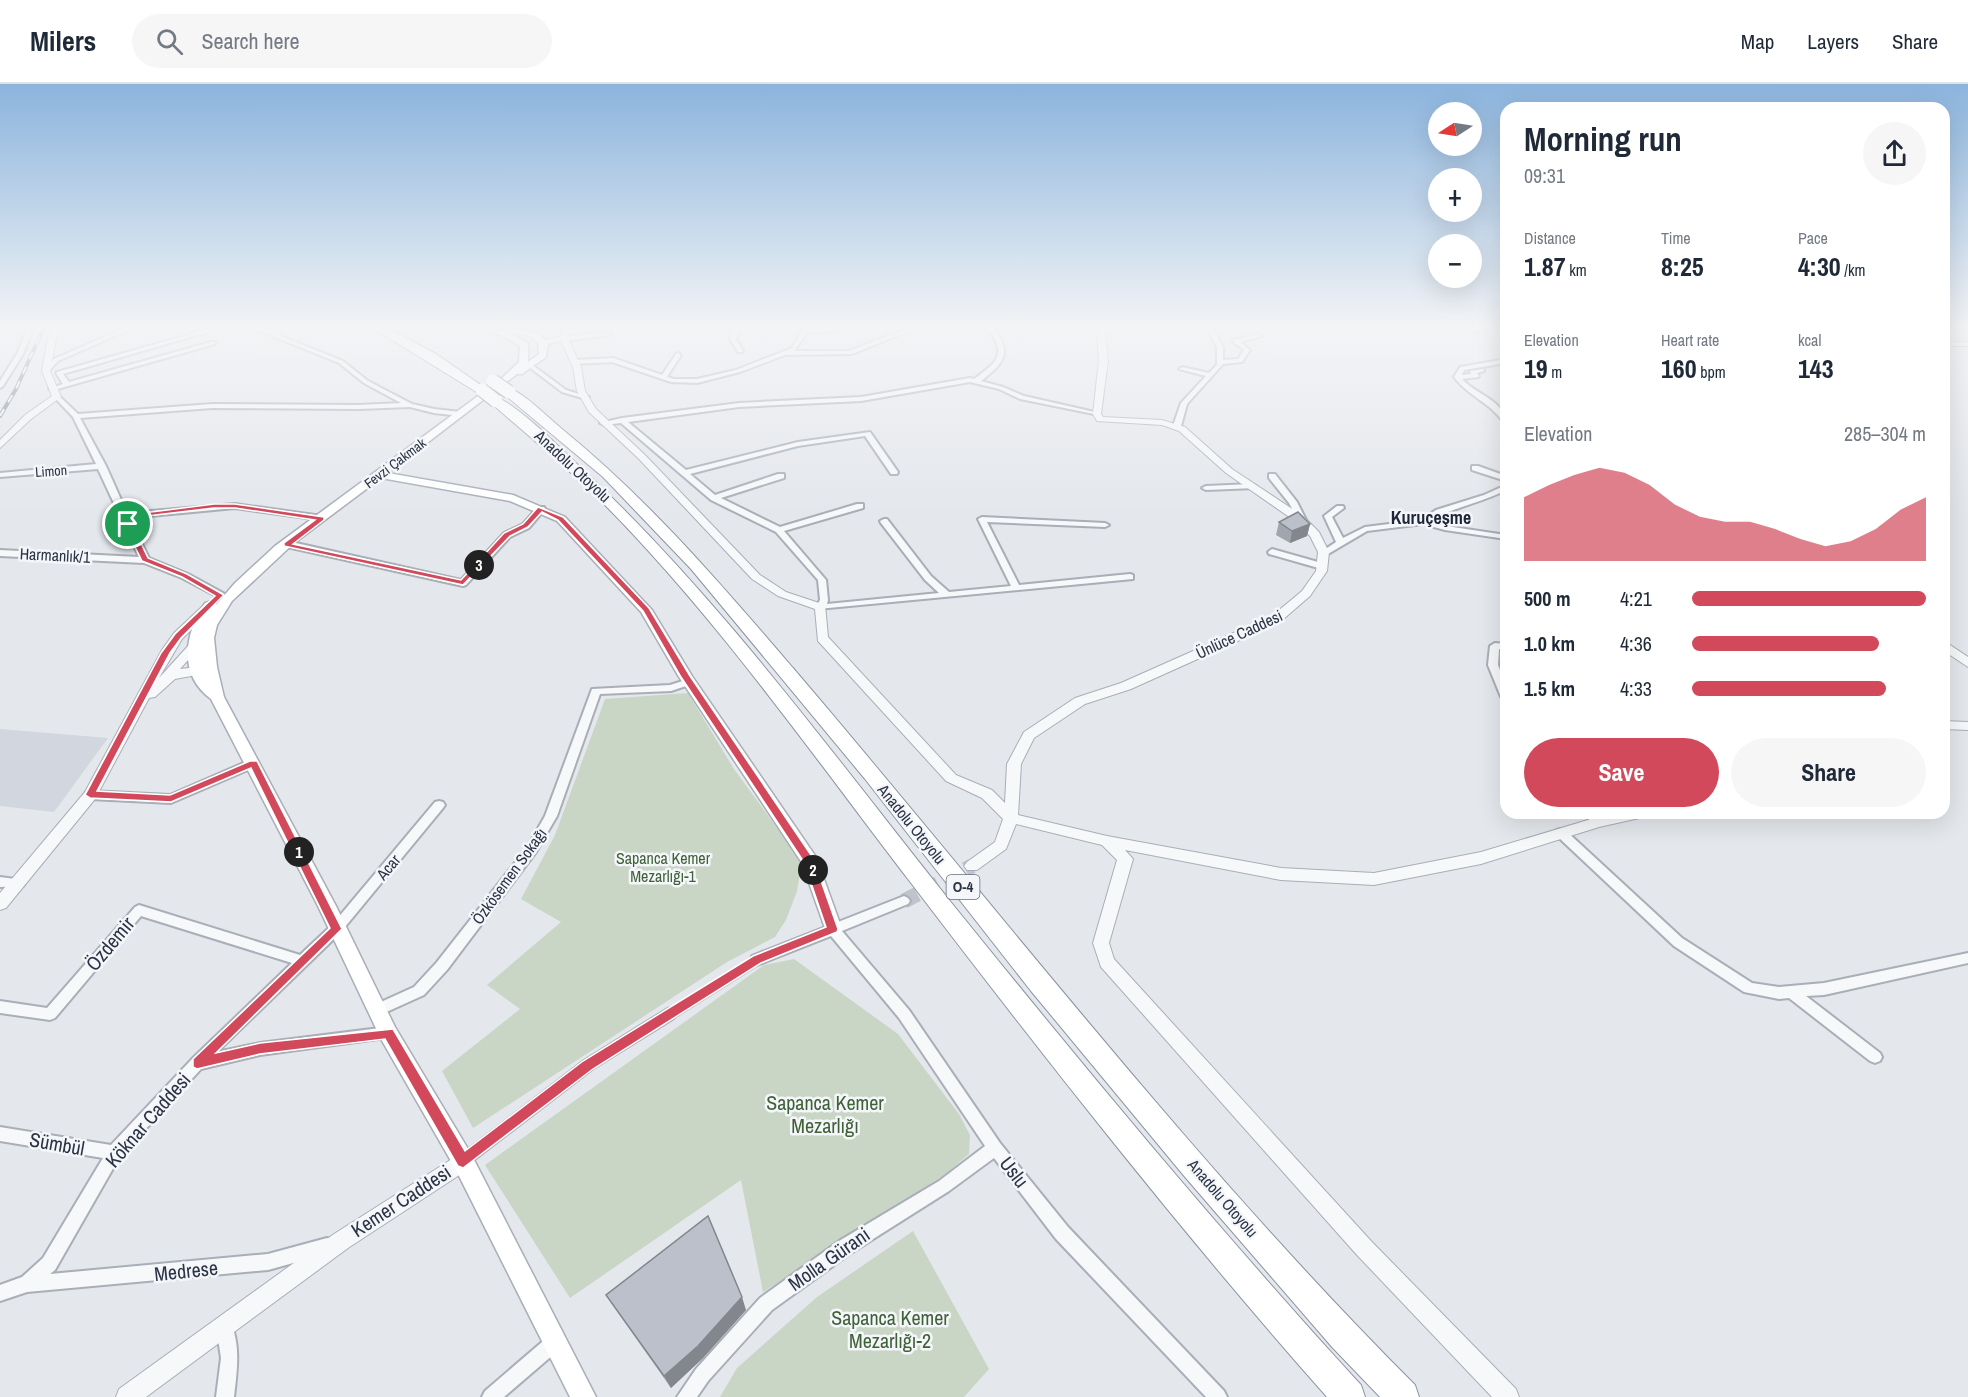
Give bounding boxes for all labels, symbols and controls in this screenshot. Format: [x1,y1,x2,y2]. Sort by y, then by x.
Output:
search box [132,14,552,68]
text: Milers [30,22,96,60]
icon: search [153,25,186,58]
text: Search here [201,26,300,56]
text: Map [1741,27,1774,56]
text: Layers [1807,27,1859,56]
text: Share [1892,27,1938,56]
north arrow [1428,102,1482,156]
map controls [1428,102,1482,288]
text: Morning run [1524,117,1682,161]
button: share [1863,122,1926,185]
text: 09:31 [1524,162,1565,189]
button: + [1428,168,1482,222]
text: Distance [1524,227,1576,249]
text: Time [1661,227,1691,249]
text: Pace [1798,227,1828,249]
button: − [1428,234,1482,288]
text: 1.87 [1524,249,1566,284]
text: 8:25 [1661,249,1704,284]
text: 4:30 [1798,249,1841,284]
text: km [1566,259,1587,281]
text: /km [1841,259,1865,281]
text: Elevation [1524,329,1579,351]
text: Heart rate [1661,329,1719,351]
text: kcal [1798,329,1821,351]
text: 19 [1524,351,1548,386]
text: 160 [1661,351,1697,386]
text: 143 [1798,351,1834,386]
text: m [1548,361,1562,383]
text: bpm [1697,361,1726,383]
text: Elevation [1524,420,1592,447]
text: 285–304 m [1844,420,1926,447]
street label: Anadolu Otoyolu [529,424,616,507]
street label: Fevzi Çakmak [361,434,430,492]
street label: Limon [34,461,68,481]
pin [102,498,153,549]
district label: Kuruçeşme [1391,505,1471,530]
icon: arrive [111,507,144,540]
street label: Harmanlık/1 [19,542,92,568]
pin: 3 [464,550,494,580]
text: 3 [475,554,483,576]
text: 500 m [1524,585,1571,612]
text: 4:21 [1620,585,1652,612]
street label: Ünlüce Caddesi [1192,604,1286,664]
text: 1.0 km [1524,630,1575,657]
text: 4:36 [1620,630,1652,657]
text: 1.5 km [1524,675,1575,702]
text: 4:33 [1620,675,1652,702]
button: Save [1524,738,1719,807]
button: Share [1731,738,1926,807]
street label: Anadolu Otoyolu [872,779,951,869]
street label: Özkösemen Sokağı [466,823,552,929]
pin: 1 [284,837,314,867]
text: 1 [295,841,303,863]
park label: Sapanca Kemer Mezarlığı-1 [616,847,711,887]
street label: Acar [370,849,405,885]
pin: 2 [798,855,828,885]
text: 2 [809,859,817,881]
road number: O-4 [946,875,980,899]
street label: Özdemir [79,911,141,976]
street label: Köknar Caddesi [99,1066,196,1173]
park label: Sapanca Kemer Mezarlığı [766,1089,884,1139]
street label: Sümbül [27,1125,87,1162]
street label: Uslu [994,1150,1035,1193]
street label: Anadolu Otoyolu [1182,1153,1263,1242]
street label: Kemer Caddesi [346,1158,456,1243]
street label: Molla Gürani [783,1221,875,1297]
street label: Medrese [153,1254,219,1287]
park label: Sapanca Kemer Mezarlığı-2 [831,1304,949,1354]

